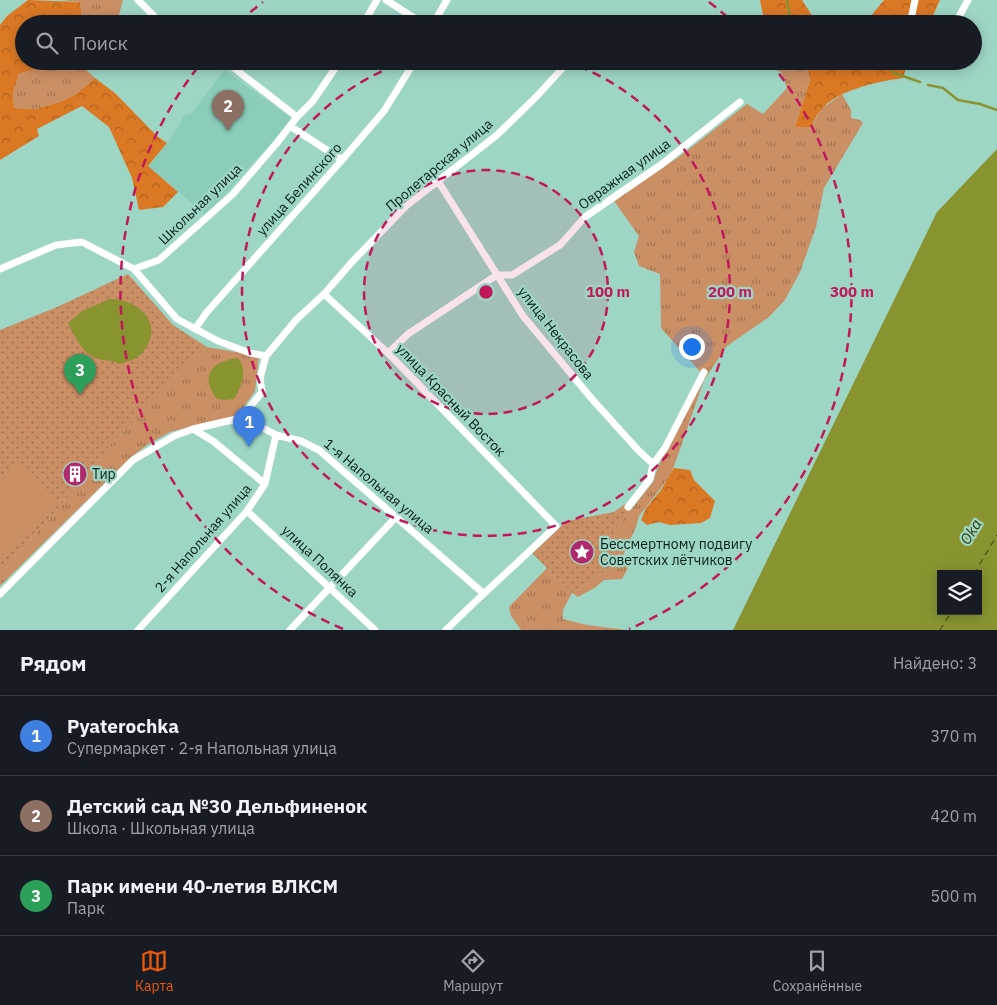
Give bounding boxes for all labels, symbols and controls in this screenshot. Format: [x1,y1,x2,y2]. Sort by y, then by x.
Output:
search box [15,15,982,70]
icon: search [33,29,61,57]
text: Поиск [73,31,128,55]
pin: 2 [212,90,244,131]
street label: Пролетарская улица [382,114,497,215]
street label: Овражная улица [574,134,674,213]
street label: улица Белинского [252,139,346,239]
street label: Школьная улица [154,159,246,248]
text: 100 m [586,282,630,301]
text: 200 m [708,282,752,301]
text: 300 m [830,282,874,301]
centre of rings [477,283,495,301]
street label: улица Некрасова [514,283,598,383]
your location [679,334,705,360]
street label: улица Красный Восток [392,340,510,460]
pin: 3 [64,354,96,395]
pin: 1 [233,406,265,447]
street label: 1-я Напольная улица [320,435,438,538]
building icon: Тир [62,461,88,487]
place label: Тир [92,465,116,483]
street label: 2-я Напольная улица [151,479,256,596]
water label: Oka [956,515,986,548]
street label: улица Полянка [278,521,362,601]
place label: Бессмертному подвигу Советских лётчиков [600,535,752,569]
place icon: Бессмертному подвигу Советских лётчиков [569,539,595,565]
map controls [937,570,982,615]
button: layers [937,570,982,615]
text: Рядом [20,649,87,677]
text: Найдено: 3 [893,653,977,673]
text: Pyaterochka [67,714,179,738]
text: 1 [31,726,41,746]
text: 370 m [930,726,977,746]
text: Супермаркет · 2-я Напольная улица [67,738,337,758]
text: Детский сад №30 Дельфиненок [67,794,367,818]
text: 2 [31,806,41,826]
text: 420 m [930,806,977,826]
text: Школа · Школьная улица [67,818,255,838]
text: Парк имени 40-летия ВЛКСМ [67,874,338,898]
text: 3 [31,886,41,906]
text: 500 m [930,886,977,906]
text: Парк [67,898,105,918]
tab: Карта [135,947,173,995]
tab: Маршрут [443,947,503,995]
tab: Сохранённые [773,947,862,995]

